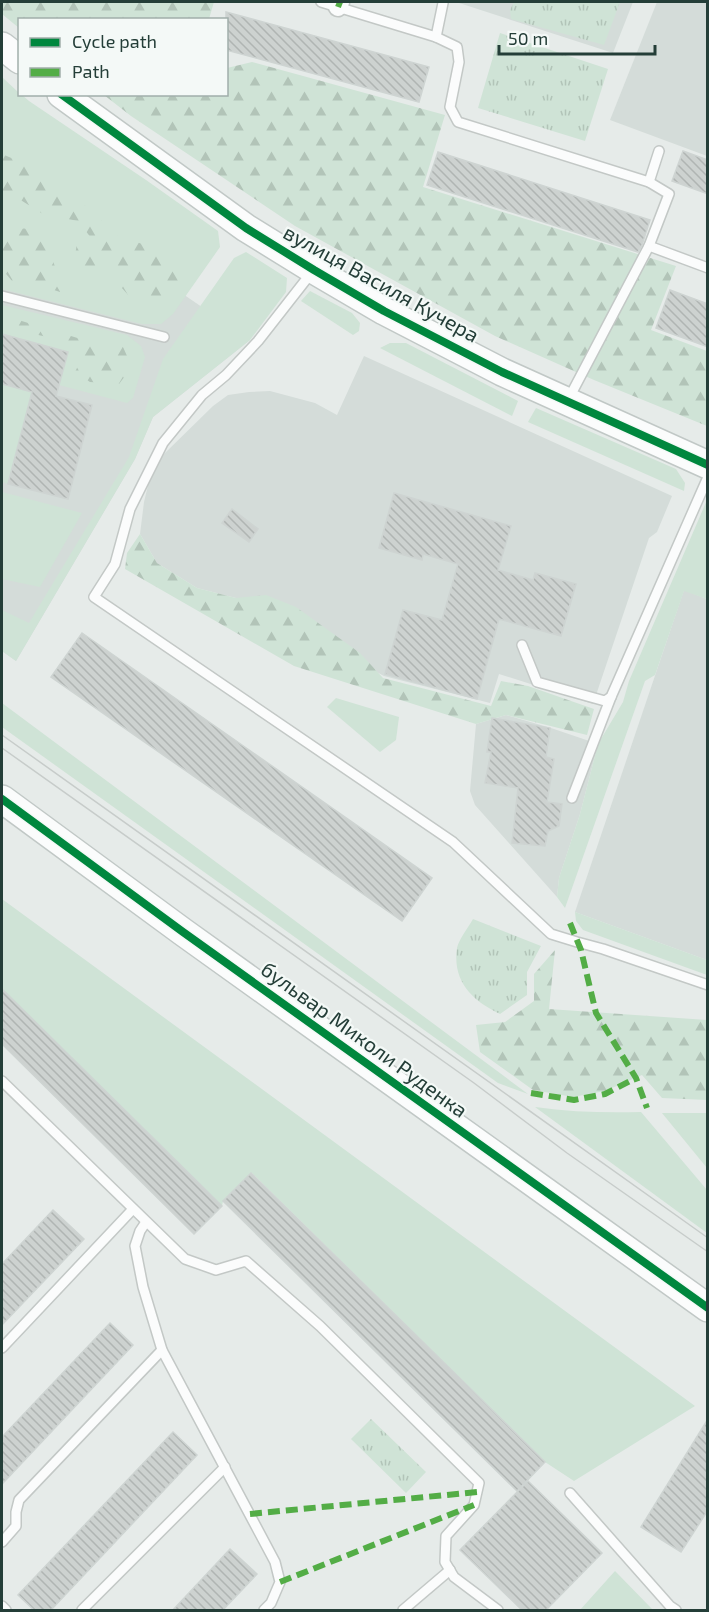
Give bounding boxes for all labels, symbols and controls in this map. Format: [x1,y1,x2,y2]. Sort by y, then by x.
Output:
legend [18,18,228,96]
scale bar [499,18,655,56]
text: 50 m [508,27,548,49]
text: Cycle path [72,30,157,52]
text: Path [72,60,110,82]
street label: вулиця Василя Кучера [279,219,484,348]
street label: бульвар Миколи Руденка [256,955,473,1123]

